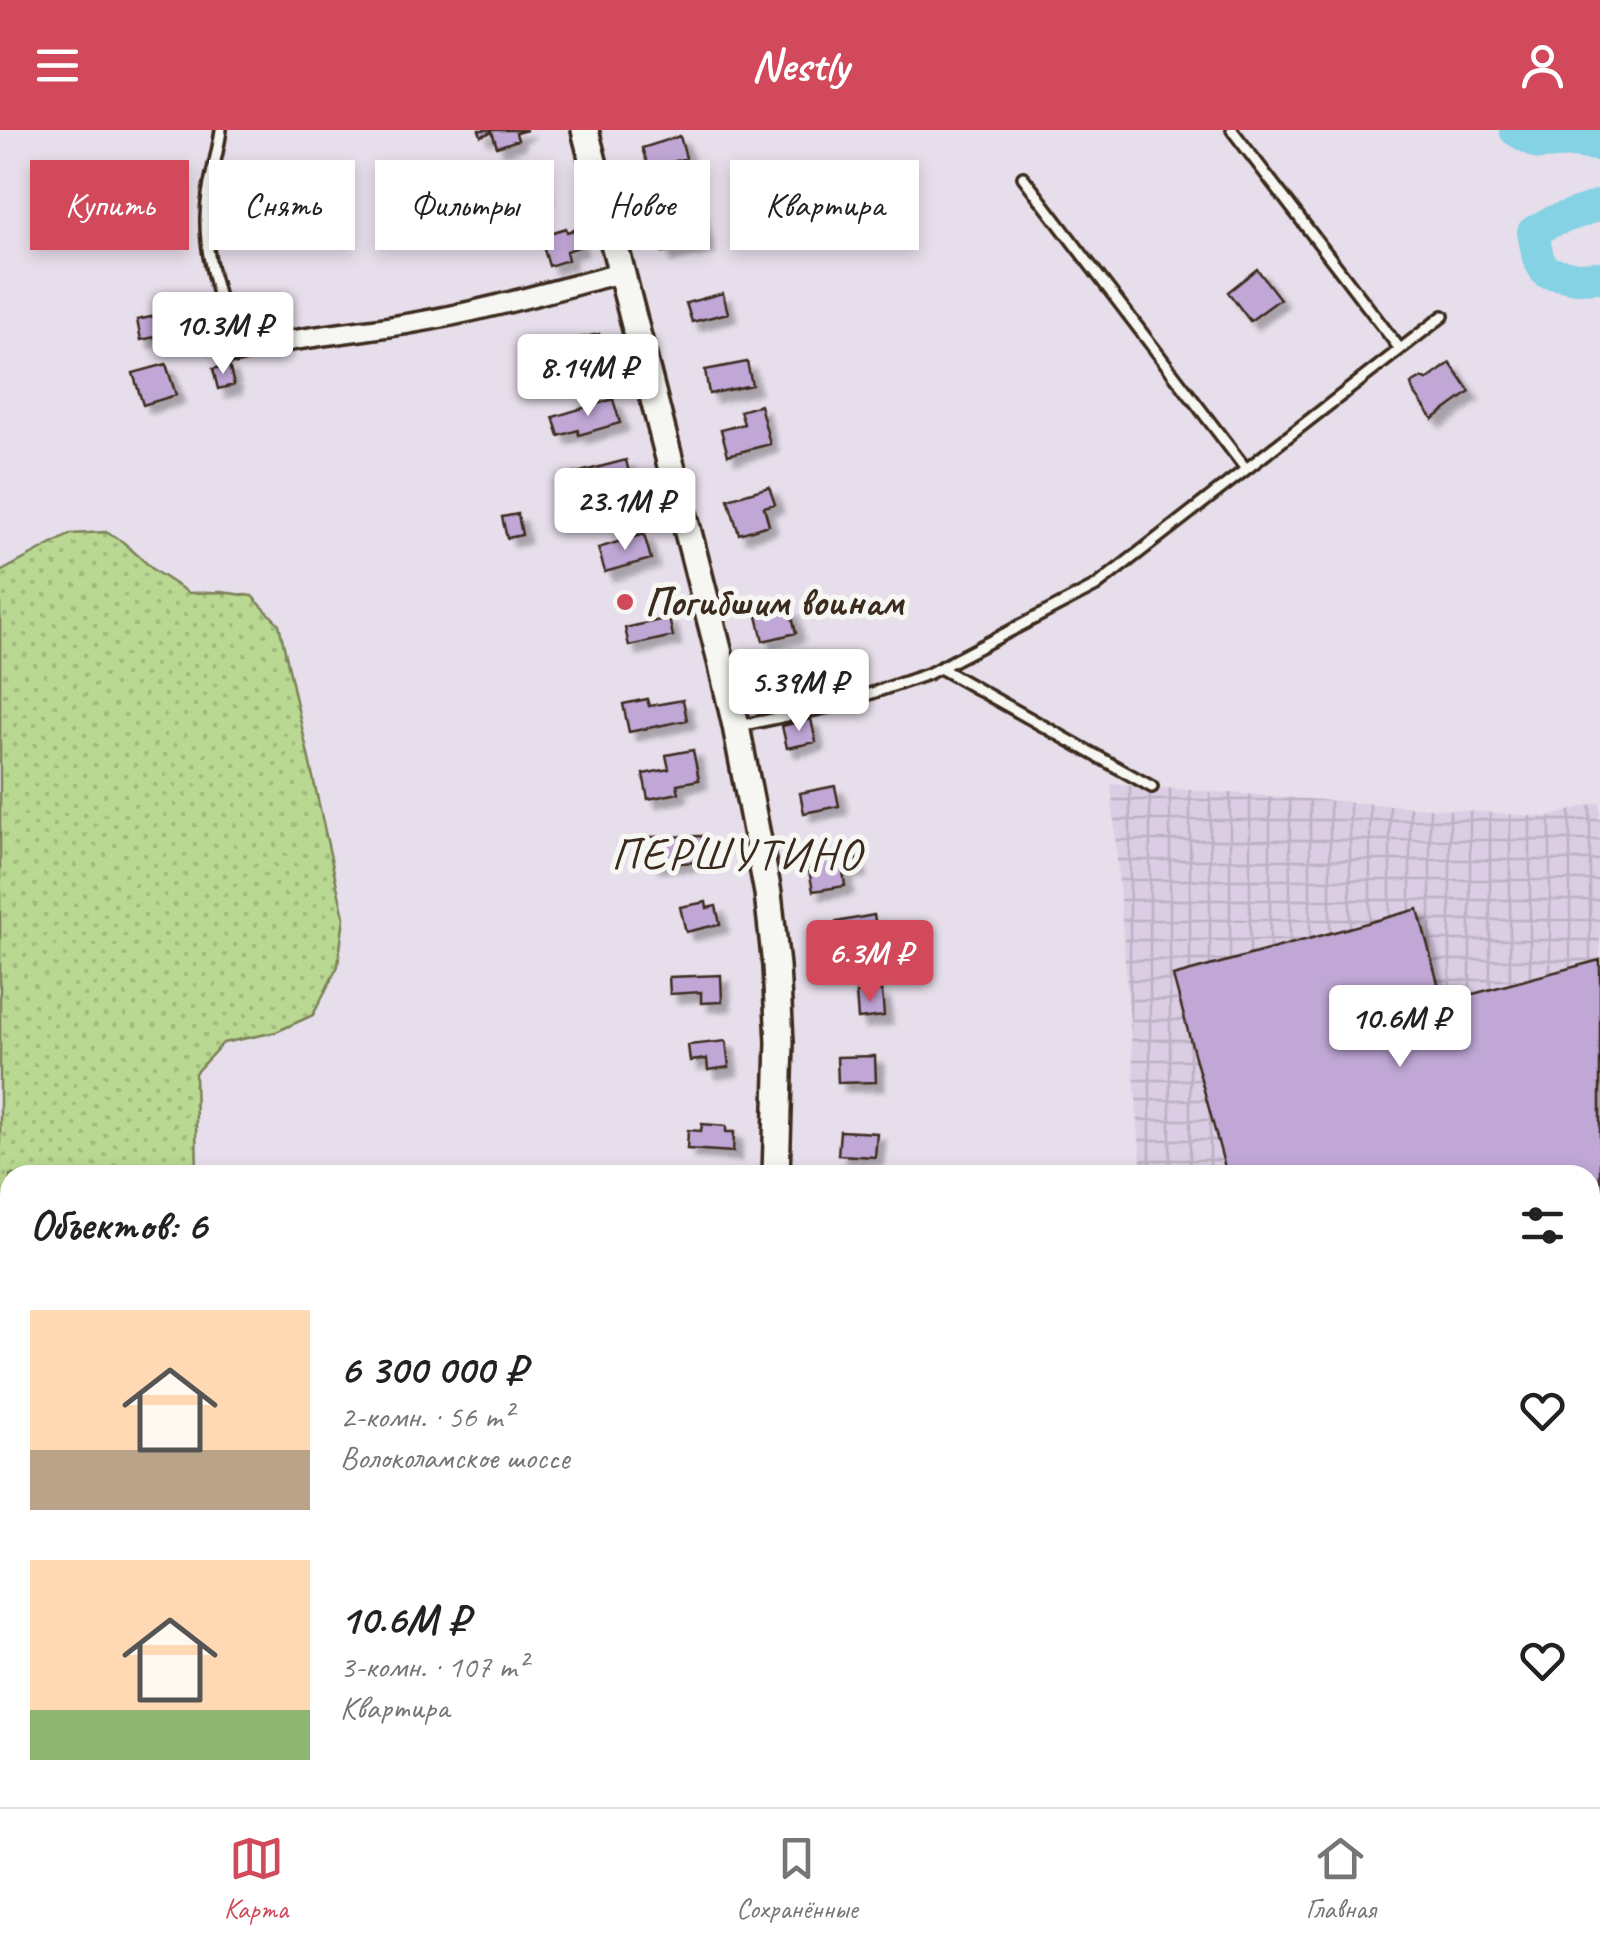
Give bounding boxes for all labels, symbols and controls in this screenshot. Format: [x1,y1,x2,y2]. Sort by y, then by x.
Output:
text: Nestly [751,37,849,94]
icon: menu [30,38,85,93]
icon: person [1515,38,1570,93]
chip: Купить [30,160,189,250]
chip: Снять [209,160,355,250]
chip: Фильтры [375,160,554,250]
chip: Новое [574,160,710,250]
chip: Квартира [730,160,919,250]
pin: 10.3M ₽ [131,292,315,377]
text: 10.3M ₽ [174,304,272,345]
pin: 8.14M ₽ [496,334,680,419]
text: 8.14M ₽ [539,346,637,387]
pin: 23.1M ₽ [533,468,717,553]
text: 23.1M ₽ [576,480,674,521]
place label: Погибшим воинам [645,577,905,627]
marker: Погибшим воинам [614,591,636,613]
pin: 5.39M ₽ [707,649,891,734]
text: 5.39M ₽ [751,661,847,702]
district label: ПЕРШУТИНО [611,826,865,883]
pin: 6.3M ₽ [789,920,951,1005]
text: 6.3M ₽ [828,932,912,973]
pin: 10.6M ₽ [1308,985,1492,1070]
text: 10.6M ₽ [1351,997,1449,1038]
icon: filters [1515,1198,1570,1253]
text: Объектов: 6 [30,1199,207,1252]
text: 6 300 000 ₽ [340,1343,525,1396]
icon: home [110,1350,230,1470]
icon: heart [1515,1383,1570,1438]
text: 2-комн. · 56 m² [340,1396,512,1437]
text: Волоколамское шоссе [340,1437,569,1478]
text: 10.6M ₽ [340,1593,468,1646]
icon: home [110,1600,230,1720]
icon: heart [1515,1633,1570,1688]
text: 3-комн. · 107 m² [340,1646,527,1687]
text: Квартира [340,1687,449,1728]
tab: Карта [224,1831,288,1926]
tab: Сохранённые [736,1831,858,1926]
tab: Главная [1306,1831,1376,1926]

